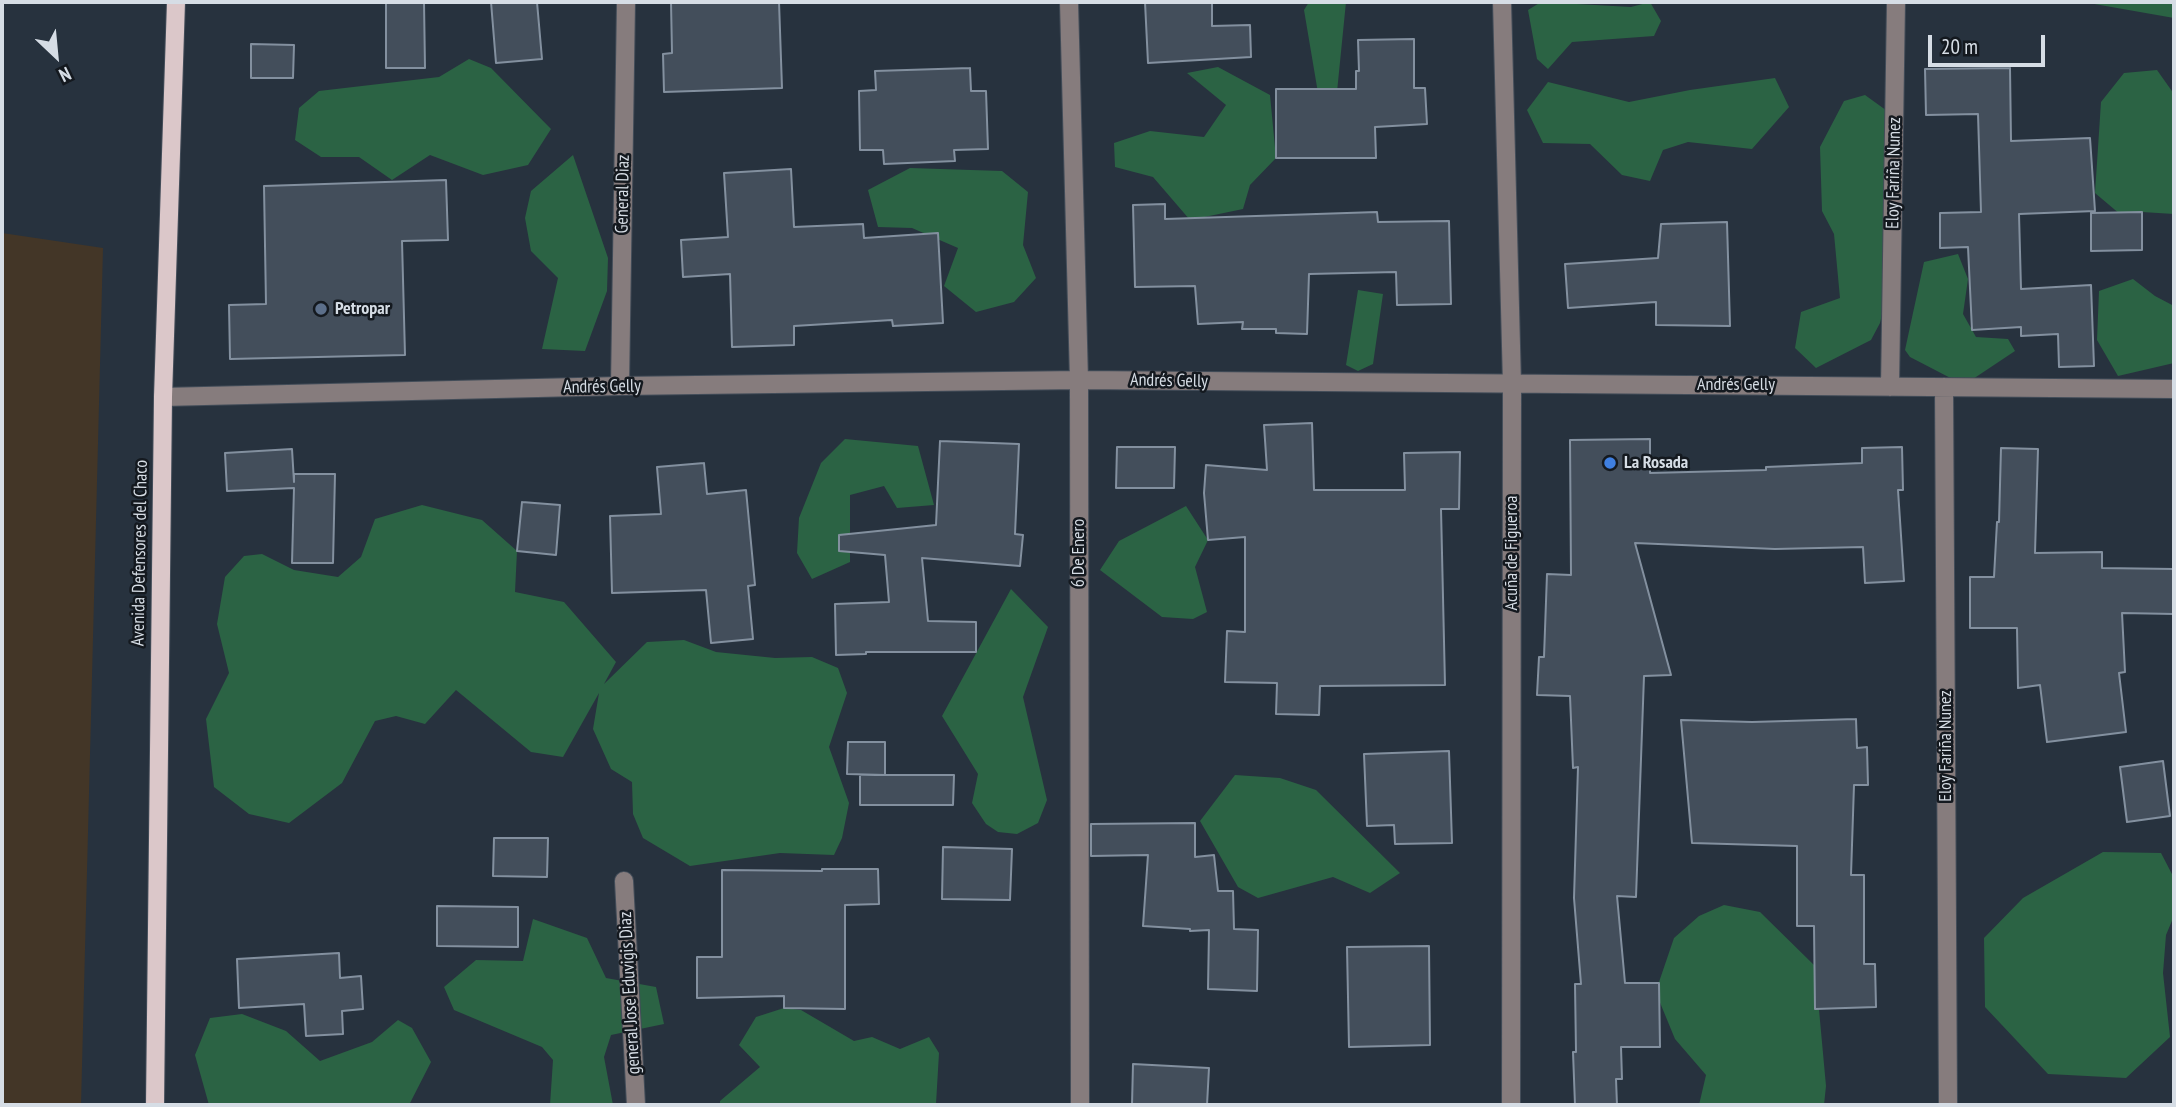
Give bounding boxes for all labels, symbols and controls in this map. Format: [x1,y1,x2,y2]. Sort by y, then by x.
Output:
north arrow [21,21,91,91]
scale bar [1931,21,2048,65]
text: 20 m [1941,33,1978,60]
text: N [55,62,75,88]
street label: Eloy Fariña Nunez [1882,117,1906,229]
street label: General Diaz [612,154,634,234]
place label: Petropar [335,298,390,320]
marker: Petropar [313,301,329,317]
street label: Andrés Gelly [1130,370,1208,392]
street label: Andrés Gelly [1697,374,1775,396]
street label: Andrés Gelly [563,376,641,398]
place label: La Rosada [1624,452,1688,474]
marker: La Rosada [1602,455,1618,471]
street label: Avenida Defensores del Chaco [128,460,152,646]
street label: Acuña de Figueroa [1501,496,1523,610]
street label: 6 De Enero [1068,519,1090,587]
street label: Eloy Fariña Nunez [1935,690,1957,802]
street label: general Jose Eduvigis Diaz [615,911,645,1075]

